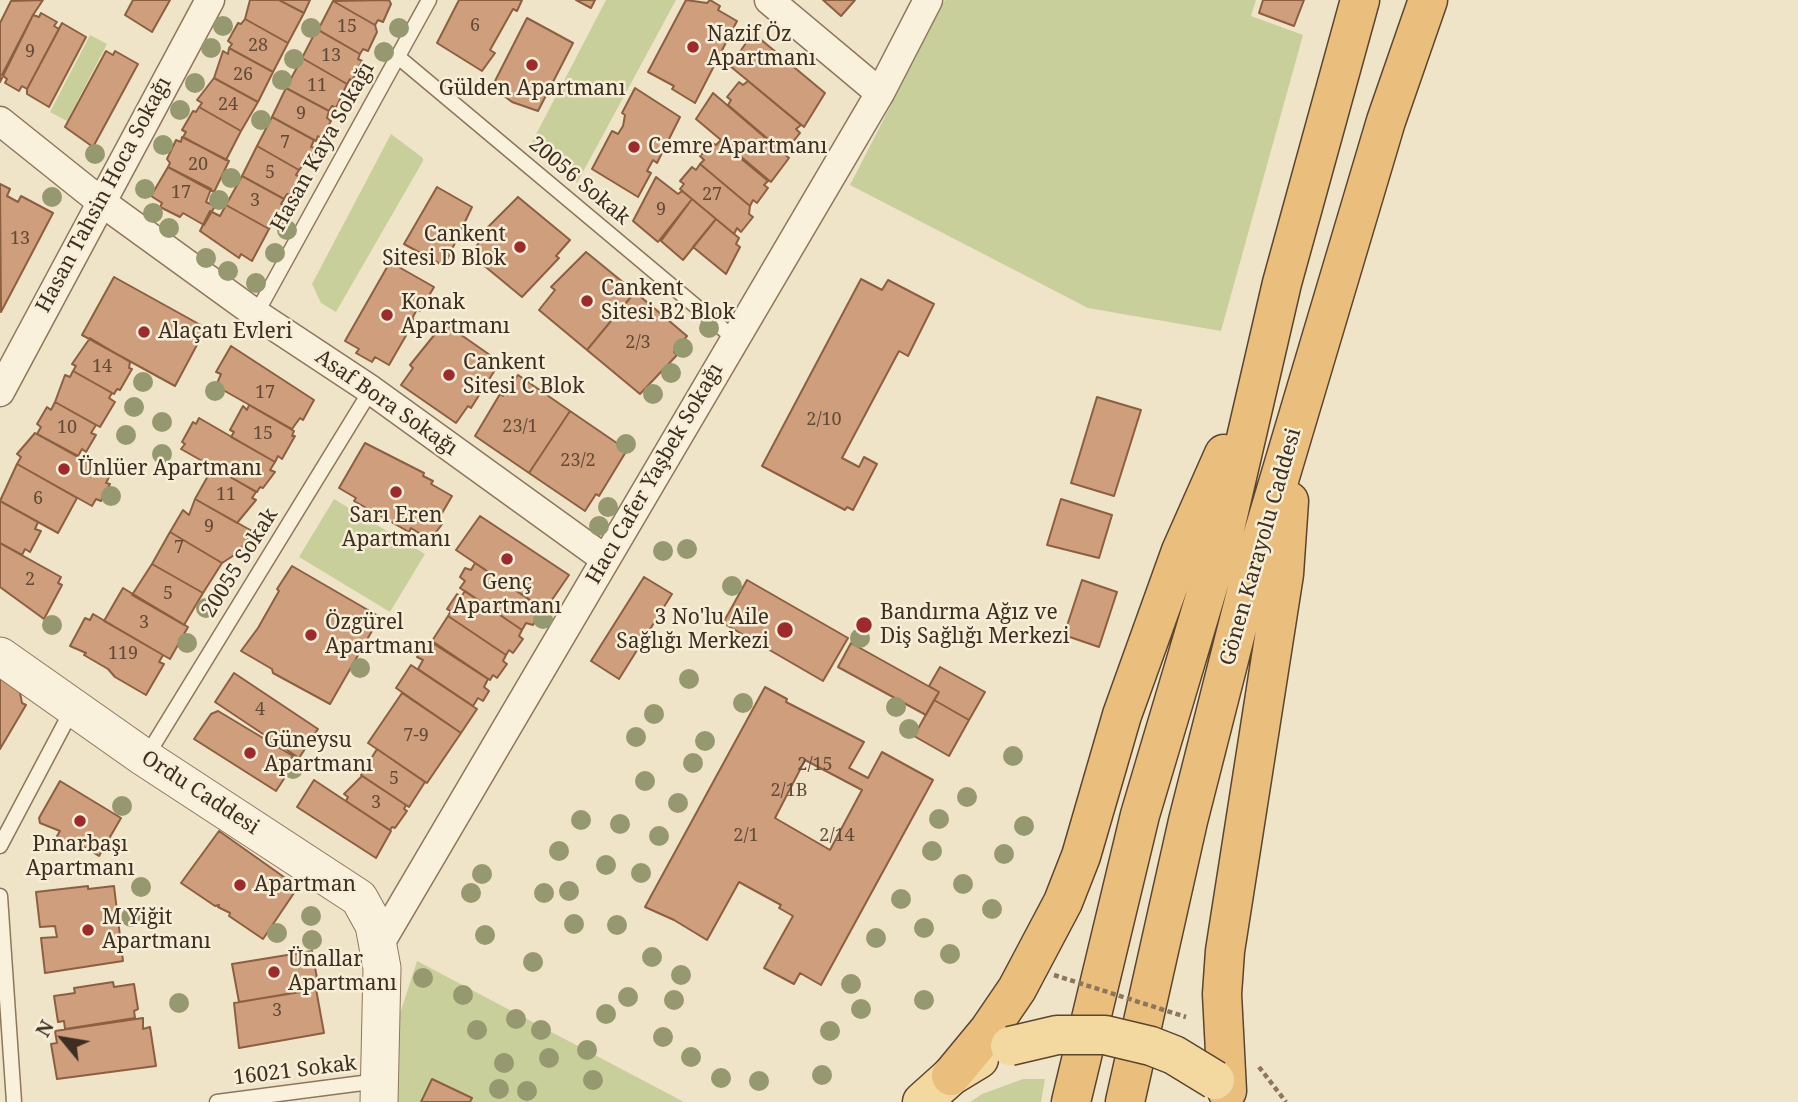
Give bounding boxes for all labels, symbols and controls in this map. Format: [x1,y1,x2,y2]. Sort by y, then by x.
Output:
house number: 6 [470,15,480,37]
house number: 15 [337,16,357,38]
place label: Nazif Öz Apartmanı [707,22,816,72]
house number: 28 [248,35,268,57]
marker: Nazif Öz Apartmanı [685,39,701,55]
house number: 9 [25,41,35,63]
house number: 13 [321,45,341,67]
marker: Gülden Apartmanı [524,57,540,73]
street label: Hasan Kaya Sokağı [266,58,380,236]
house number: 26 [233,64,253,86]
street label: Hasan Tahsin Hoca Sokağı [31,73,177,317]
house number: 11 [307,75,327,97]
place label: Gülden Apartmanı [439,76,625,102]
house number: 24 [218,94,238,116]
house number: 9 [296,103,306,125]
street label: 20056 Sokak [523,131,635,231]
house number: 7 [280,132,290,154]
place label: Cemre Apartmanı [648,134,827,160]
marker: Cemre Apartmanı [626,139,642,155]
house number: 20 [188,154,208,176]
house number: 5 [265,162,275,184]
house number: 17 [171,182,191,204]
house number: 27 [702,184,722,206]
house number: 3 [250,190,260,212]
house number: 9 [656,199,666,221]
place label: Cankent Sitesi D Blok [382,222,506,272]
house number: 13 [10,228,30,250]
marker: Cankent Sitesi D Blok [512,239,528,255]
place label: Cankent Sitesi B2 Blok [601,276,735,326]
place label: Konak Apartmanı [401,290,510,340]
marker: Cankent Sitesi B2 Blok [579,293,595,309]
marker: Konak Apartmanı [379,307,395,323]
place label: Alaçatı Evleri [158,319,292,345]
marker: Alaçatı Evleri [136,324,152,340]
house number: 2/3 [625,332,651,354]
street label: Asaf Bora Sokağı [310,345,462,461]
place label: Cankent Sitesi C Blok [463,350,584,400]
house number: 14 [92,356,112,378]
street label: Hacı Cafer Yaşbek Sokağı [581,359,729,589]
marker: Cankent Sitesi C Blok [441,367,457,383]
house number: 17 [255,382,275,404]
house number: 2/10 [806,409,842,431]
house number: 23/1 [502,416,538,438]
house number: 10 [57,417,77,439]
house number: 15 [253,423,273,445]
street label: Gönen Karayolu Caddesi [1215,426,1307,668]
house number: 23/2 [560,450,596,472]
place label: Ünlüer Apartmanı [78,456,262,482]
marker: Ünlüer Apartmanı [56,461,72,477]
house number: 11 [216,484,236,506]
marker: Sarı Eren Apartmanı [388,484,404,500]
house number: 6 [33,488,43,510]
place label: Sarı Eren Apartmanı [342,503,450,553]
street label: 20055 Sokak [196,504,284,622]
house number: 9 [204,516,214,538]
house number: 7 [174,537,184,559]
marker: Genç Apartmanı [499,551,515,567]
house number: 2 [25,569,35,591]
place label: Genç Apartmanı [453,570,561,620]
house number: 5 [163,583,173,605]
place label: Bandırma Ağız ve Diş Sağlığı Merkezi [880,600,1070,650]
place label: 3 No'lu Aile Sağlığı Merkezi [616,605,769,655]
place label: Özgürel Apartmanı [325,610,434,660]
house number: 3 [139,612,149,634]
marker: Bandırma Ağız ve Diş Sağlığı Merkezi [854,615,874,635]
marker: 3 No'lu Aile Sağlığı Merkezi [775,620,795,640]
marker: Özgürel Apartmanı [303,627,319,643]
house number: 119 [108,643,138,665]
house number: 4 [255,699,265,721]
house number: 7-9 [403,725,429,747]
place label: Güneysu Apartmanı [264,728,373,778]
marker: Güneysu Apartmanı [242,745,258,761]
street label: Ordu Caddesi [136,746,264,840]
house number: 2/15 [797,754,833,776]
house number: 5 [389,768,399,790]
house number: 2/1B [770,780,808,802]
house number: 3 [371,792,381,814]
marker: Pınarbaşı Apartmanı [72,813,88,829]
house number: 2/1 [733,825,759,847]
house number: 2/14 [819,825,855,847]
place label: Pınarbaşı Apartmanı [26,832,134,882]
place label: Apartman [254,872,356,898]
marker: Apartman [232,877,248,893]
place label: M Yiğit Apartmanı [102,905,211,955]
marker: M Yiğit Apartmanı [80,922,96,938]
place label: Ünallar Apartmanı [288,947,397,997]
marker: Ünallar Apartmanı [266,964,282,980]
house number: 3 [272,1000,282,1022]
north arrow [28,1004,98,1074]
text: N [30,1016,60,1041]
street label: 16021 Sokak [232,1051,358,1091]

